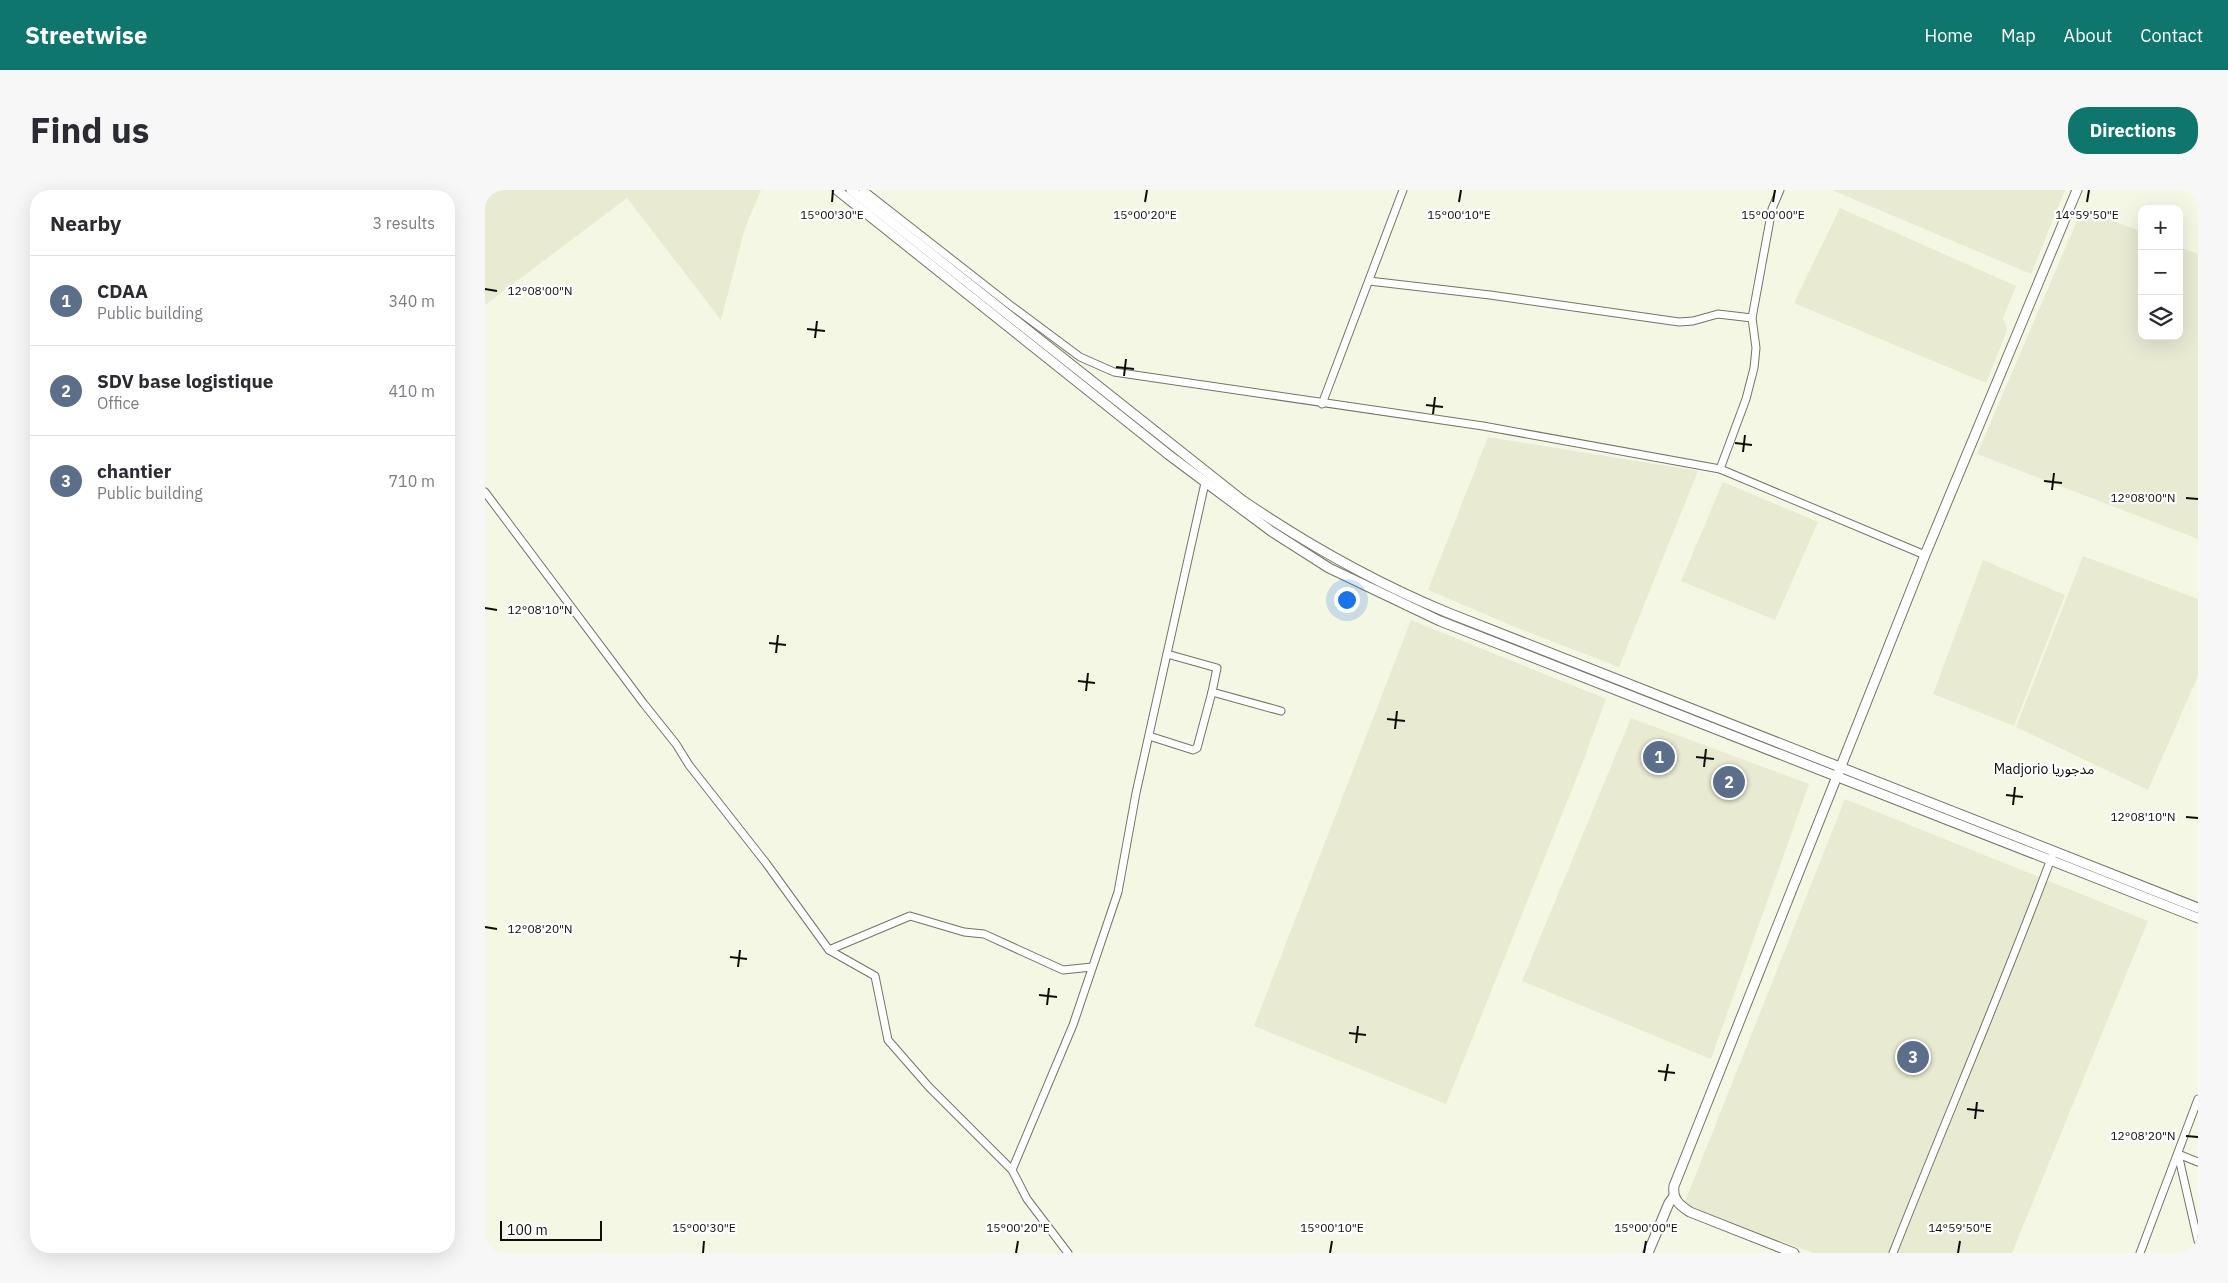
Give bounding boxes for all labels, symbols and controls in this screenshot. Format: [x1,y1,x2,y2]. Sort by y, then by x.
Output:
text: Streetwise [25,19,147,51]
text: Home [1925,24,1973,47]
text: Map [2001,24,2036,47]
text: About [2064,24,2112,47]
text: Contact [2140,24,2203,47]
text: Find us [30,107,149,153]
button: Directions [2068,107,2198,154]
map controls [2138,205,2183,340]
button: + [2138,205,2183,250]
text: 15°00'30"E [800,207,864,222]
text: 15°00'20"E [1113,207,1177,222]
text: 15°00'10"E [1427,207,1491,222]
text: 15°00'00"E [1741,207,1805,222]
text: 14°59'50"E [2055,207,2119,222]
text: Nearby [50,209,121,237]
text: 3 results [372,213,435,233]
button: − [2138,250,2183,295]
text: CDAA [97,279,148,303]
text: 12°08'00"N [507,283,573,298]
text: 1 [61,291,71,311]
text: 340 m [388,291,435,311]
button: layers [2138,295,2183,340]
text: Public building [97,303,203,323]
text: SDV base logistique [97,369,274,393]
text: 2 [61,381,71,401]
text: 410 m [388,381,435,401]
text: Office [97,393,139,413]
text: chantier [97,459,171,483]
text: 3 [61,471,71,491]
text: 710 m [388,471,435,491]
text: Public building [97,483,203,503]
text: 12°08'00"N [2110,490,2176,505]
your location [1334,587,1360,613]
text: 12°08'10"N [507,602,573,617]
pin: 1 [1643,738,1675,776]
district label: Madjorio مدجوريا [1994,760,2094,778]
pin: 2 [1713,763,1745,801]
text: 12°08'10"N [2110,809,2176,824]
text: 12°08'20"N [507,921,573,936]
pin: 3 [1897,1038,1929,1076]
text: 12°08'20"N [2110,1128,2176,1143]
scale bar [500,1218,603,1241]
text: 15°00'30"E [672,1220,736,1235]
text: 15°00'20"E [986,1220,1050,1235]
text: 15°00'10"E [1300,1220,1364,1235]
text: 15°00'00"E [1614,1220,1678,1235]
text: 14°59'50"E [1928,1220,1992,1235]
text: 100 m [507,1221,548,1239]

